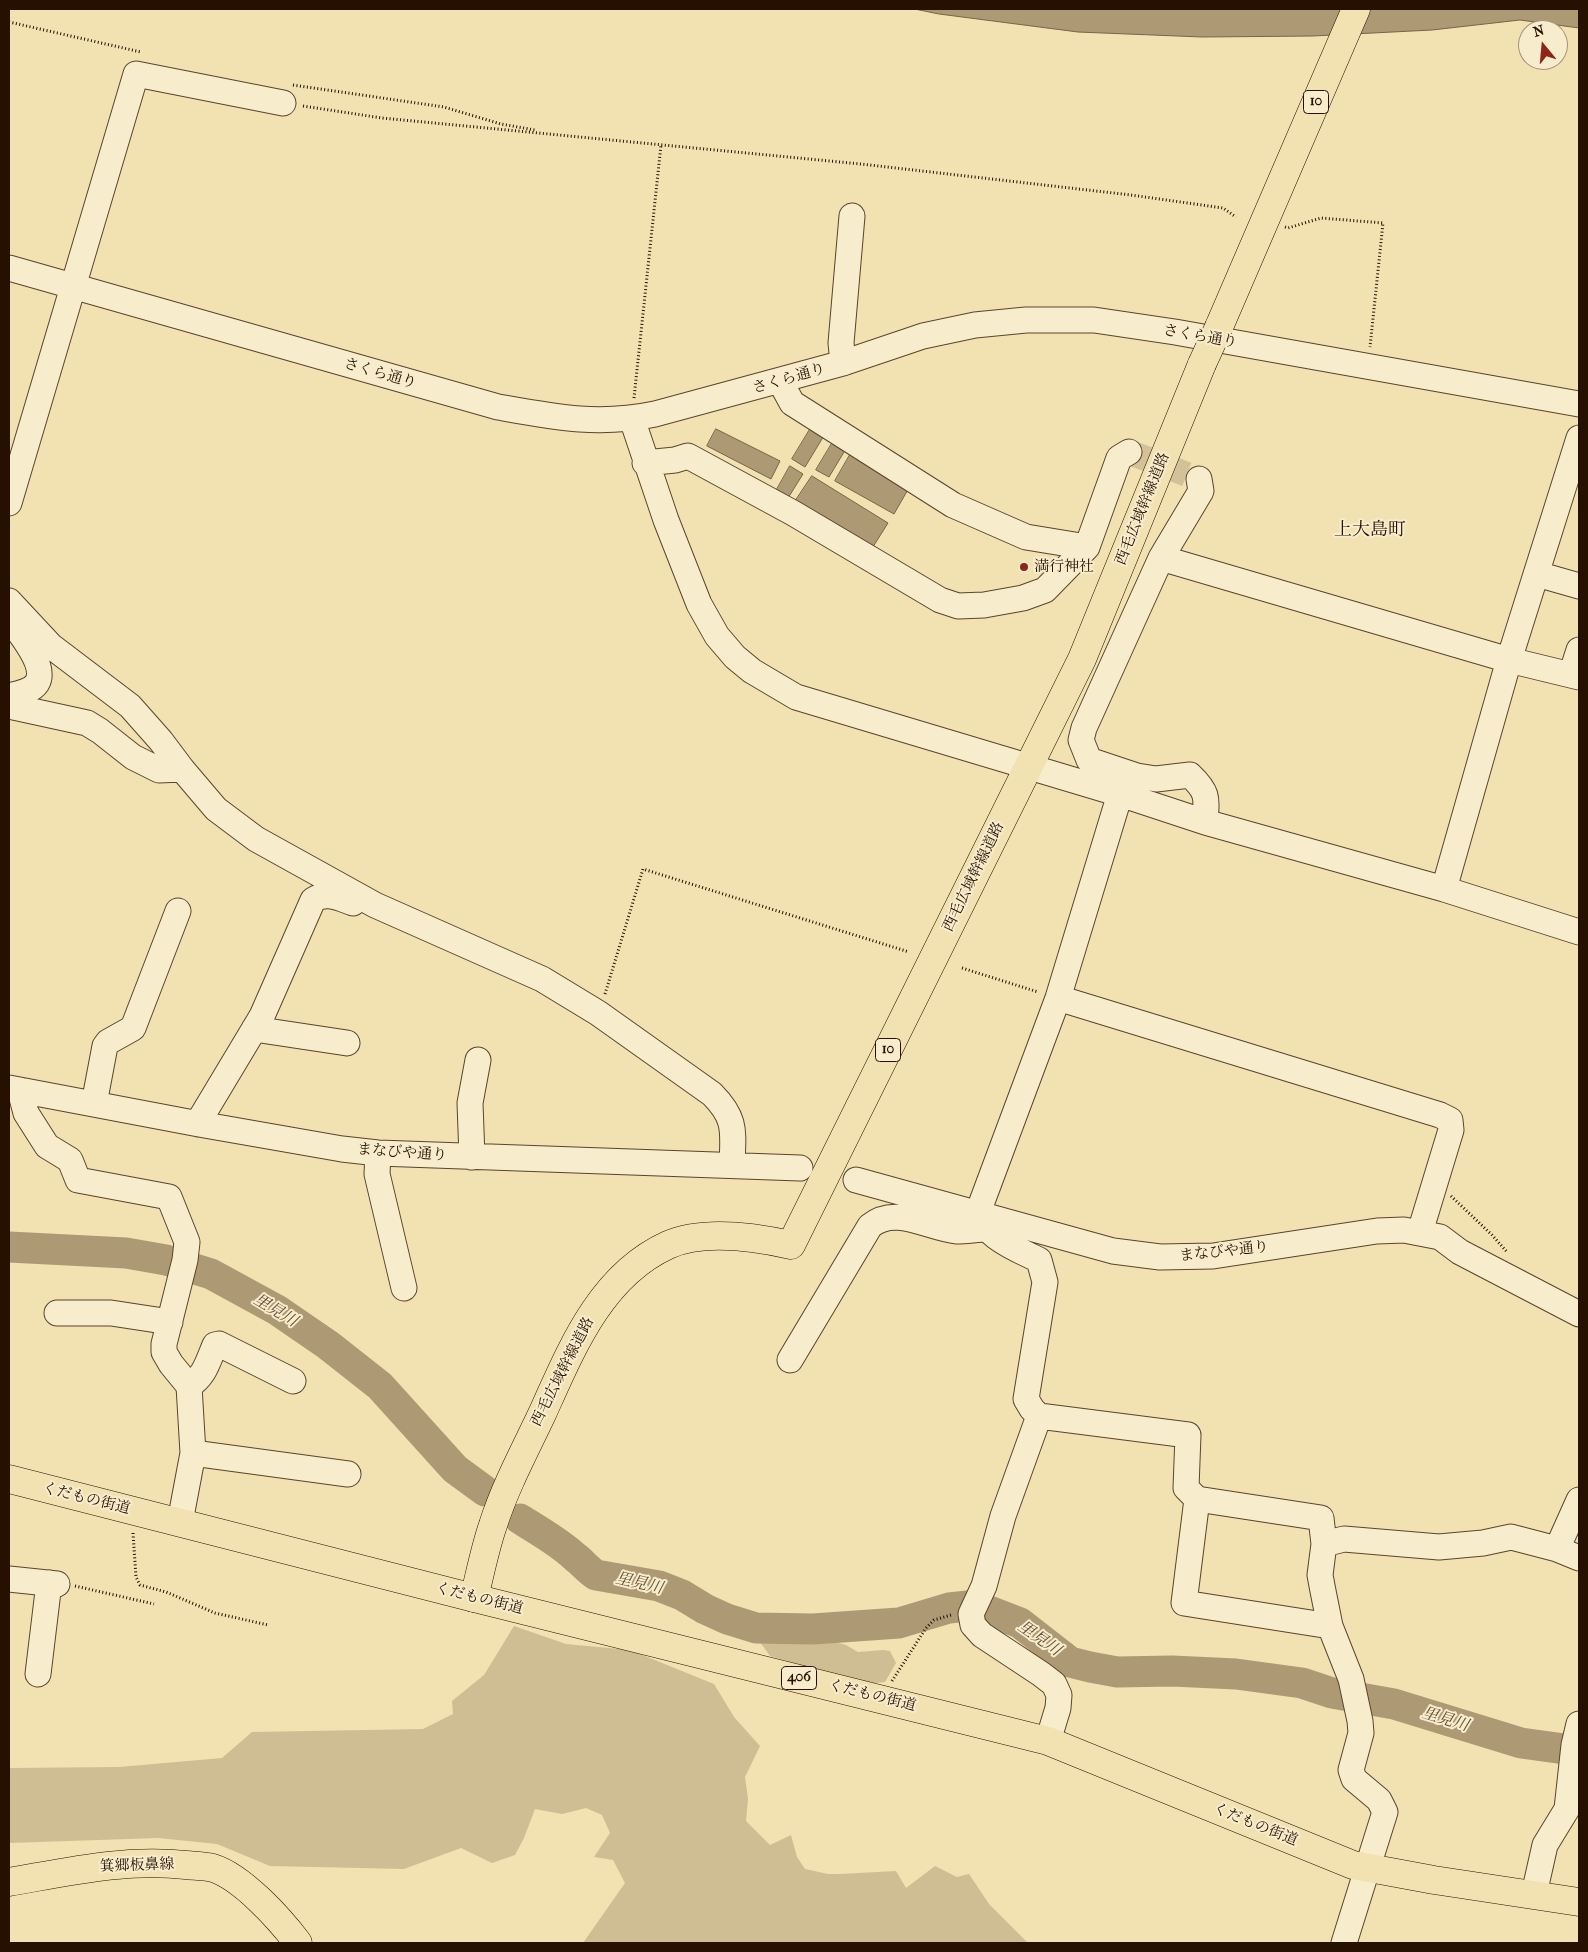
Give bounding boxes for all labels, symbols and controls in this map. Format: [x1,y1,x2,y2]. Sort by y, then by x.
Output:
north arrow [1518,20,1568,70]
text: N [1531,21,1546,41]
road number: 10 [1304,90,1328,114]
street label: さくら通り [1162,322,1238,352]
street label: さくら通り [341,355,419,393]
street label: さくら通り [750,360,828,398]
street label: 西毛広域幹線道路 [1112,450,1174,568]
district label: 上大島町 [1334,520,1406,542]
place label: 満行神社 [1034,558,1094,576]
marker: 満行神社 [1018,561,1030,573]
street label: 西毛広域幹線道路 [940,819,1008,935]
road number: 10 [876,1038,900,1062]
street label: まなびや通り [356,1141,448,1165]
street label: まなびや通り [1178,1238,1270,1266]
water label: 里見川 [249,1290,301,1332]
street label: 西毛広域幹線道路 [528,1314,598,1430]
street label: くだもの街道 [40,1479,132,1519]
water label: 里見川 [613,1569,665,1599]
street label: くだもの街道 [433,1579,525,1619]
water label: 里見川 [1014,1617,1064,1661]
road number: 406 [782,1666,816,1690]
street label: くだもの街道 [826,1676,918,1716]
water label: 里見川 [1419,1704,1471,1736]
street label: くだもの街道 [1210,1800,1300,1850]
street label: 箕郷板鼻線 [99,1856,175,1876]

